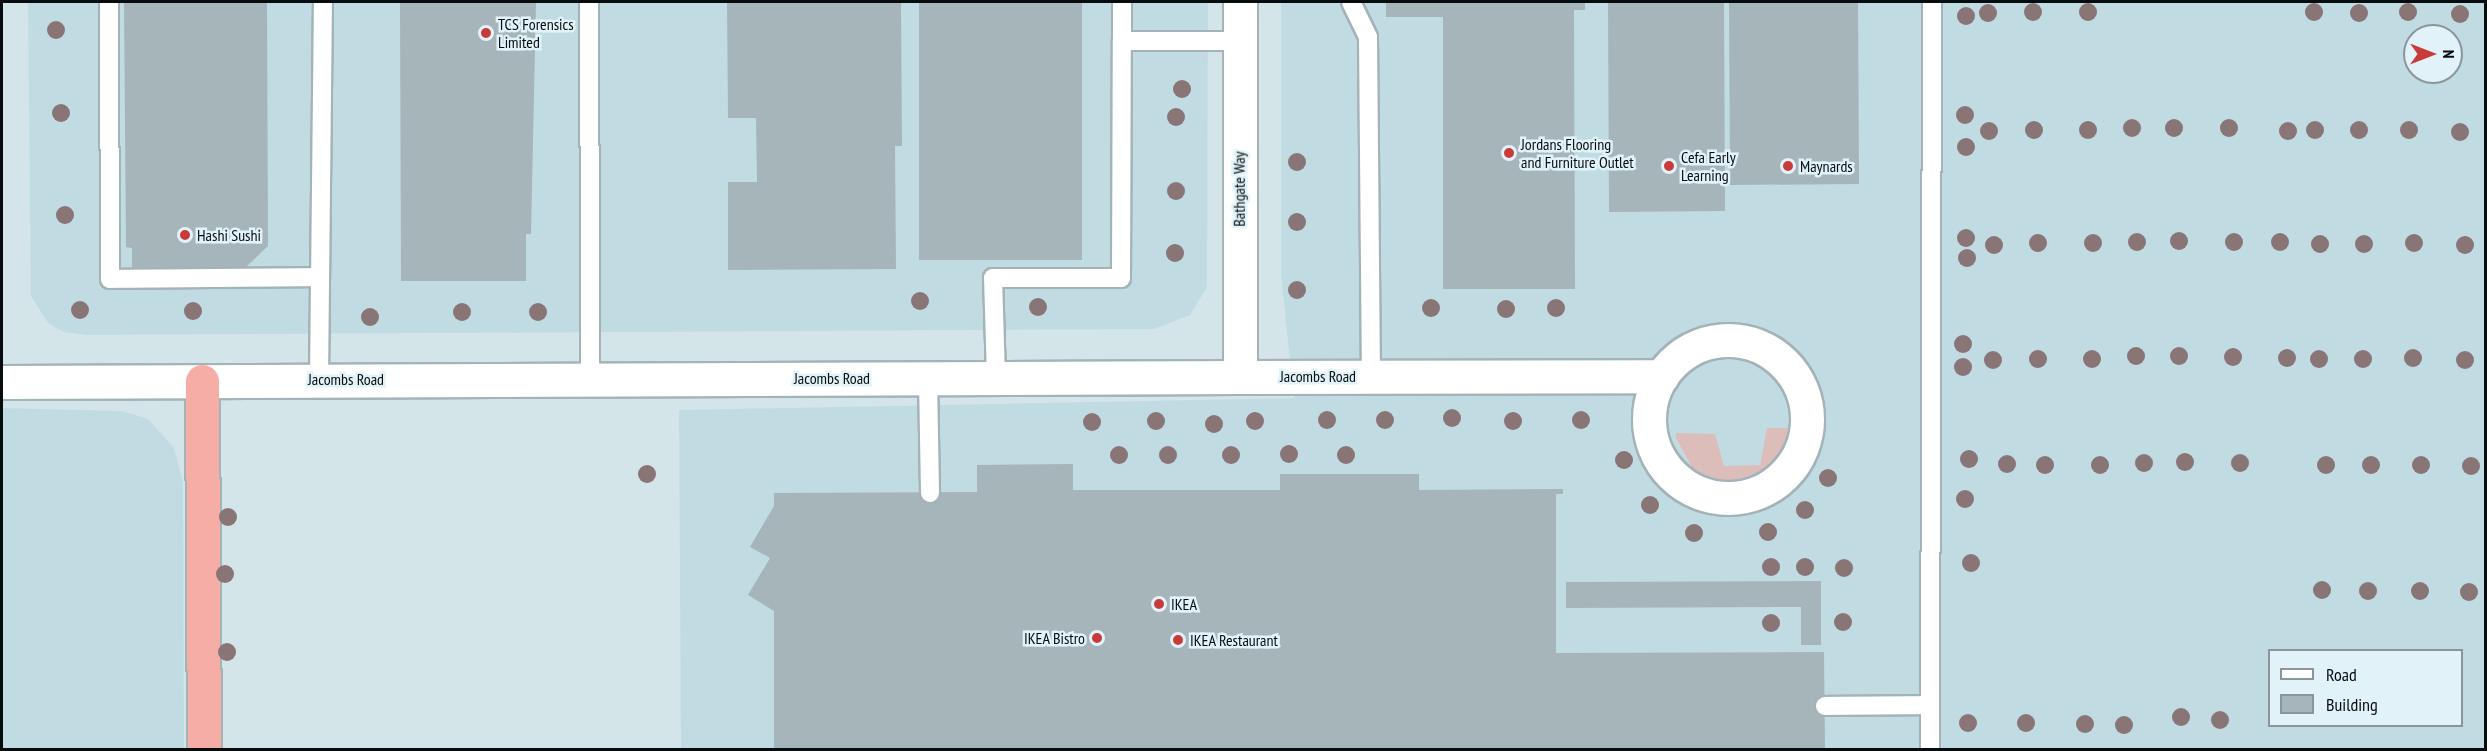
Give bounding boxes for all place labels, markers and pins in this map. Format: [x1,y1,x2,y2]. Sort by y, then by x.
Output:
place label: TCS Forensics Limited [498,14,574,52]
marker: TCS Forensics Limited [479,26,493,40]
place label: Jordans Flooring and Furniture Outlet [1521,134,1634,172]
marker: Jordans Flooring and Furniture Outlet [1502,146,1516,160]
place label: Cefa Early Learning [1681,147,1736,185]
place label: Maynards [1800,156,1853,176]
marker: Cefa Early Learning [1662,159,1676,173]
marker: Maynards [1781,159,1795,173]
place label: Hashi Sushi [197,225,261,245]
marker: Hashi Sushi [178,228,192,242]
place label: IKEA [1171,594,1197,614]
marker: IKEA [1152,597,1166,611]
place label: IKEA Bistro [1023,628,1085,648]
place label: IKEA Restaurant [1190,630,1278,650]
marker: IKEA Bistro [1090,631,1104,645]
marker: IKEA Restaurant [1171,633,1185,647]

